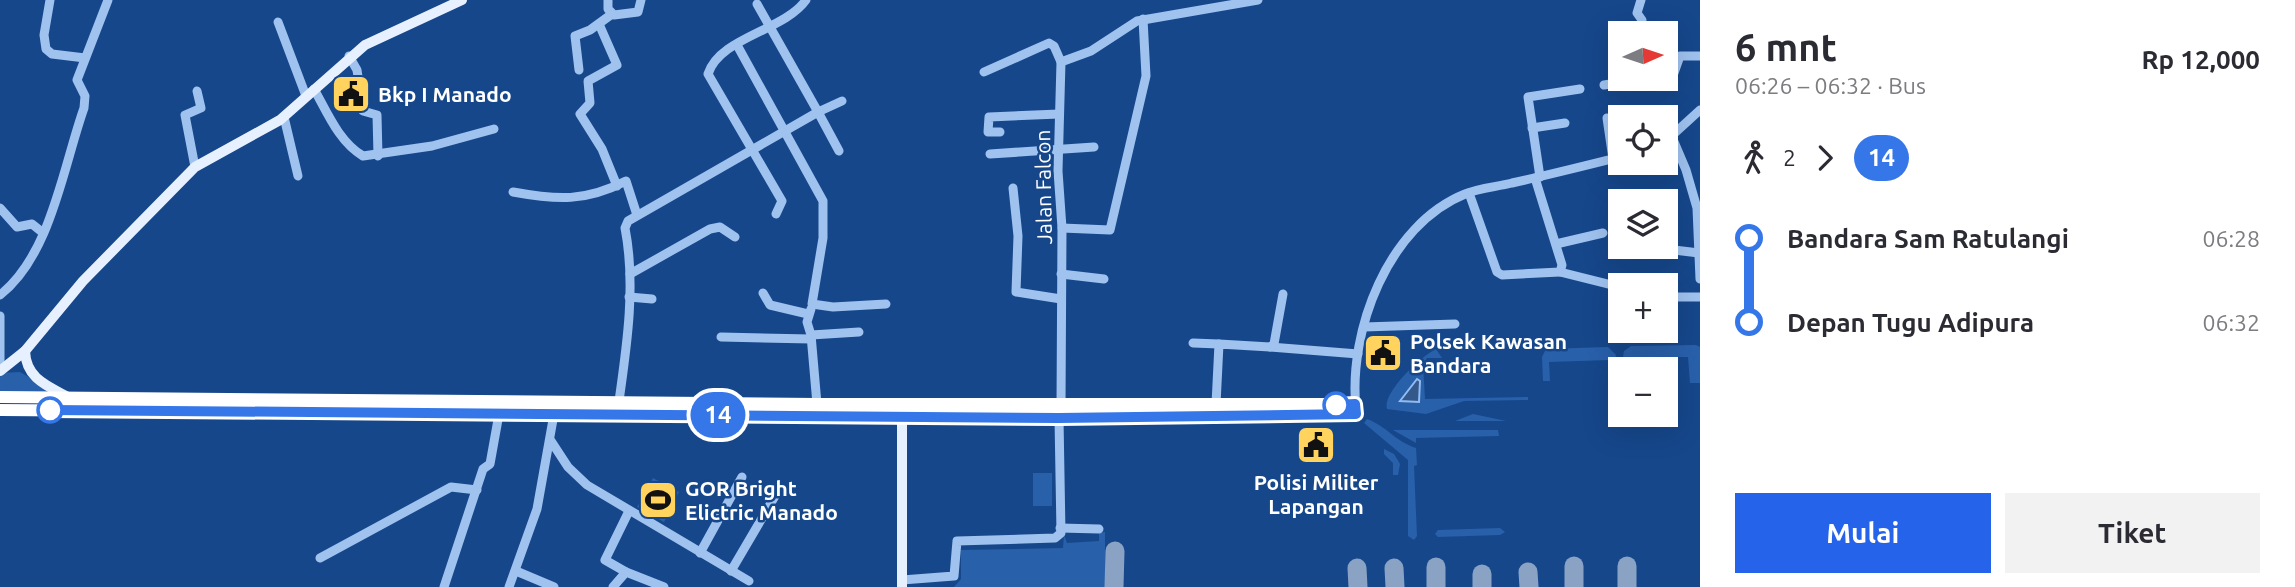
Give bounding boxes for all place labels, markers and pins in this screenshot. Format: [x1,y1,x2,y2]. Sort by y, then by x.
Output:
public building icon: Bkp I Manado [330,73,372,115]
place label: Bkp I Manado [378,82,512,106]
place label: Polsek Kawasan Bandara [1410,329,1567,377]
public building icon: Polsek Kawasan Bandara [1362,332,1404,374]
unlabelled marker [1323,392,1349,418]
unlabelled marker [37,397,63,423]
public building icon: Polisi Militer Lapangan [1295,424,1337,466]
place label: Polisi Militer Lapangan [1254,470,1379,518]
place label: GOR Bright Elictric Manado [685,476,838,524]
sports icon: GOR Bright Elictric Manado [637,479,679,521]

